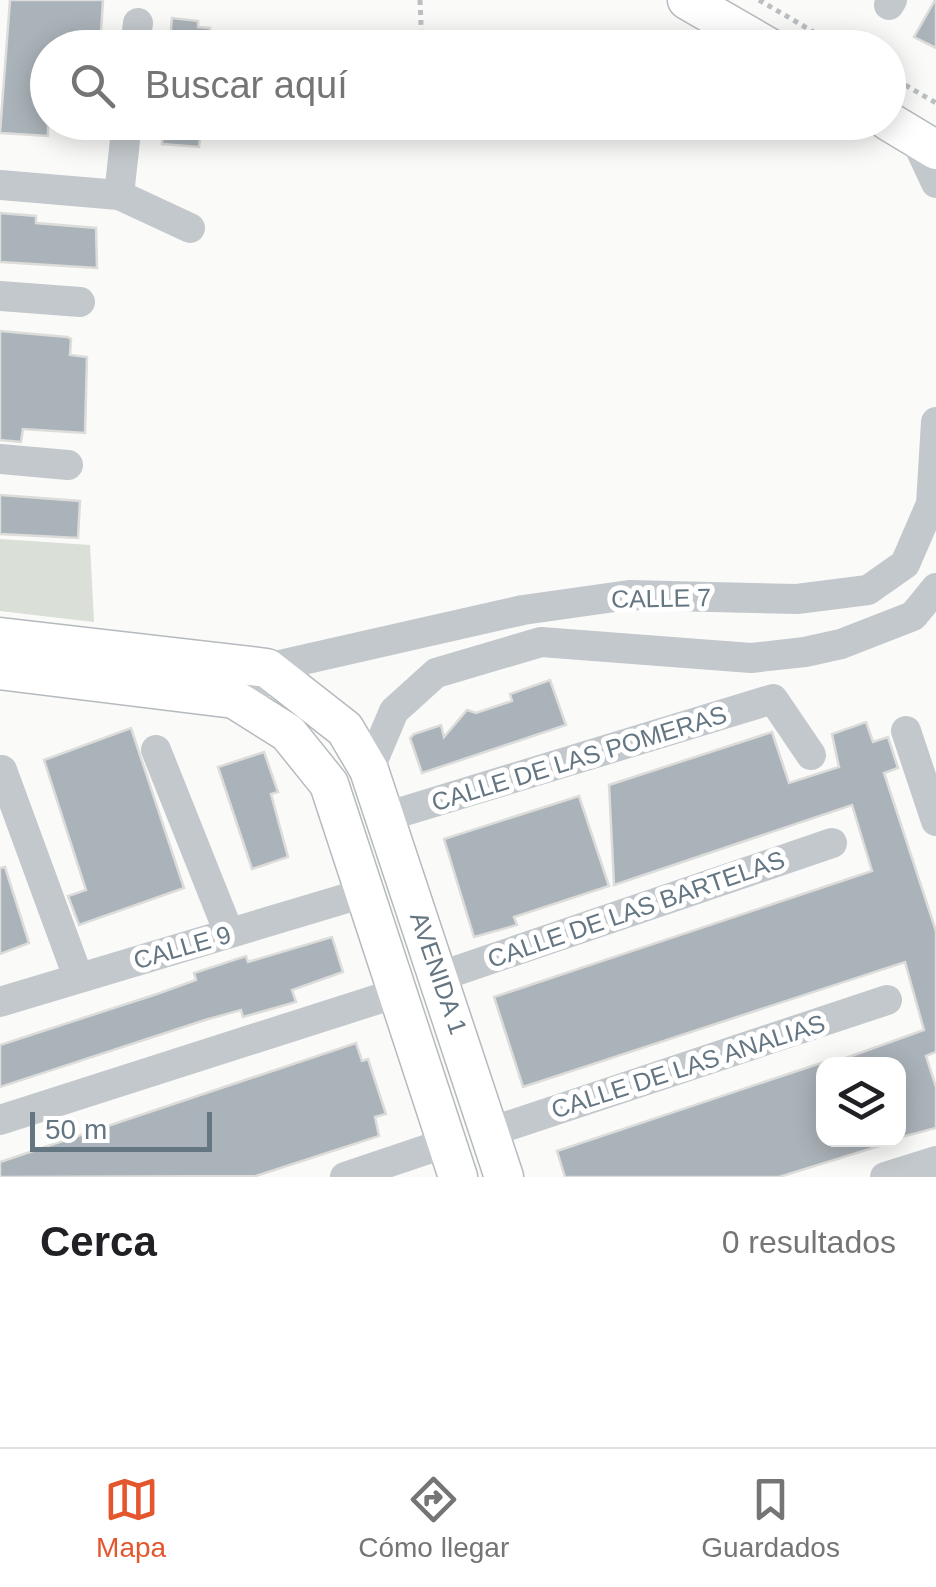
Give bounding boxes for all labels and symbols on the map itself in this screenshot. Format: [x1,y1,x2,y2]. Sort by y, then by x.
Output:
street label: CALLE 7 [611,583,711,613]
street label: CALLE DE LAS POMERAS [428,700,730,816]
street label: CALLE DE LAS BARTELAS [484,845,788,973]
street label: AVENIDA 1 [405,908,473,1038]
street label: CALLE 9 [130,920,234,974]
street label: CALLE DE LAS ANALIAS [548,1008,828,1124]
scale bar [30,1107,212,1152]

